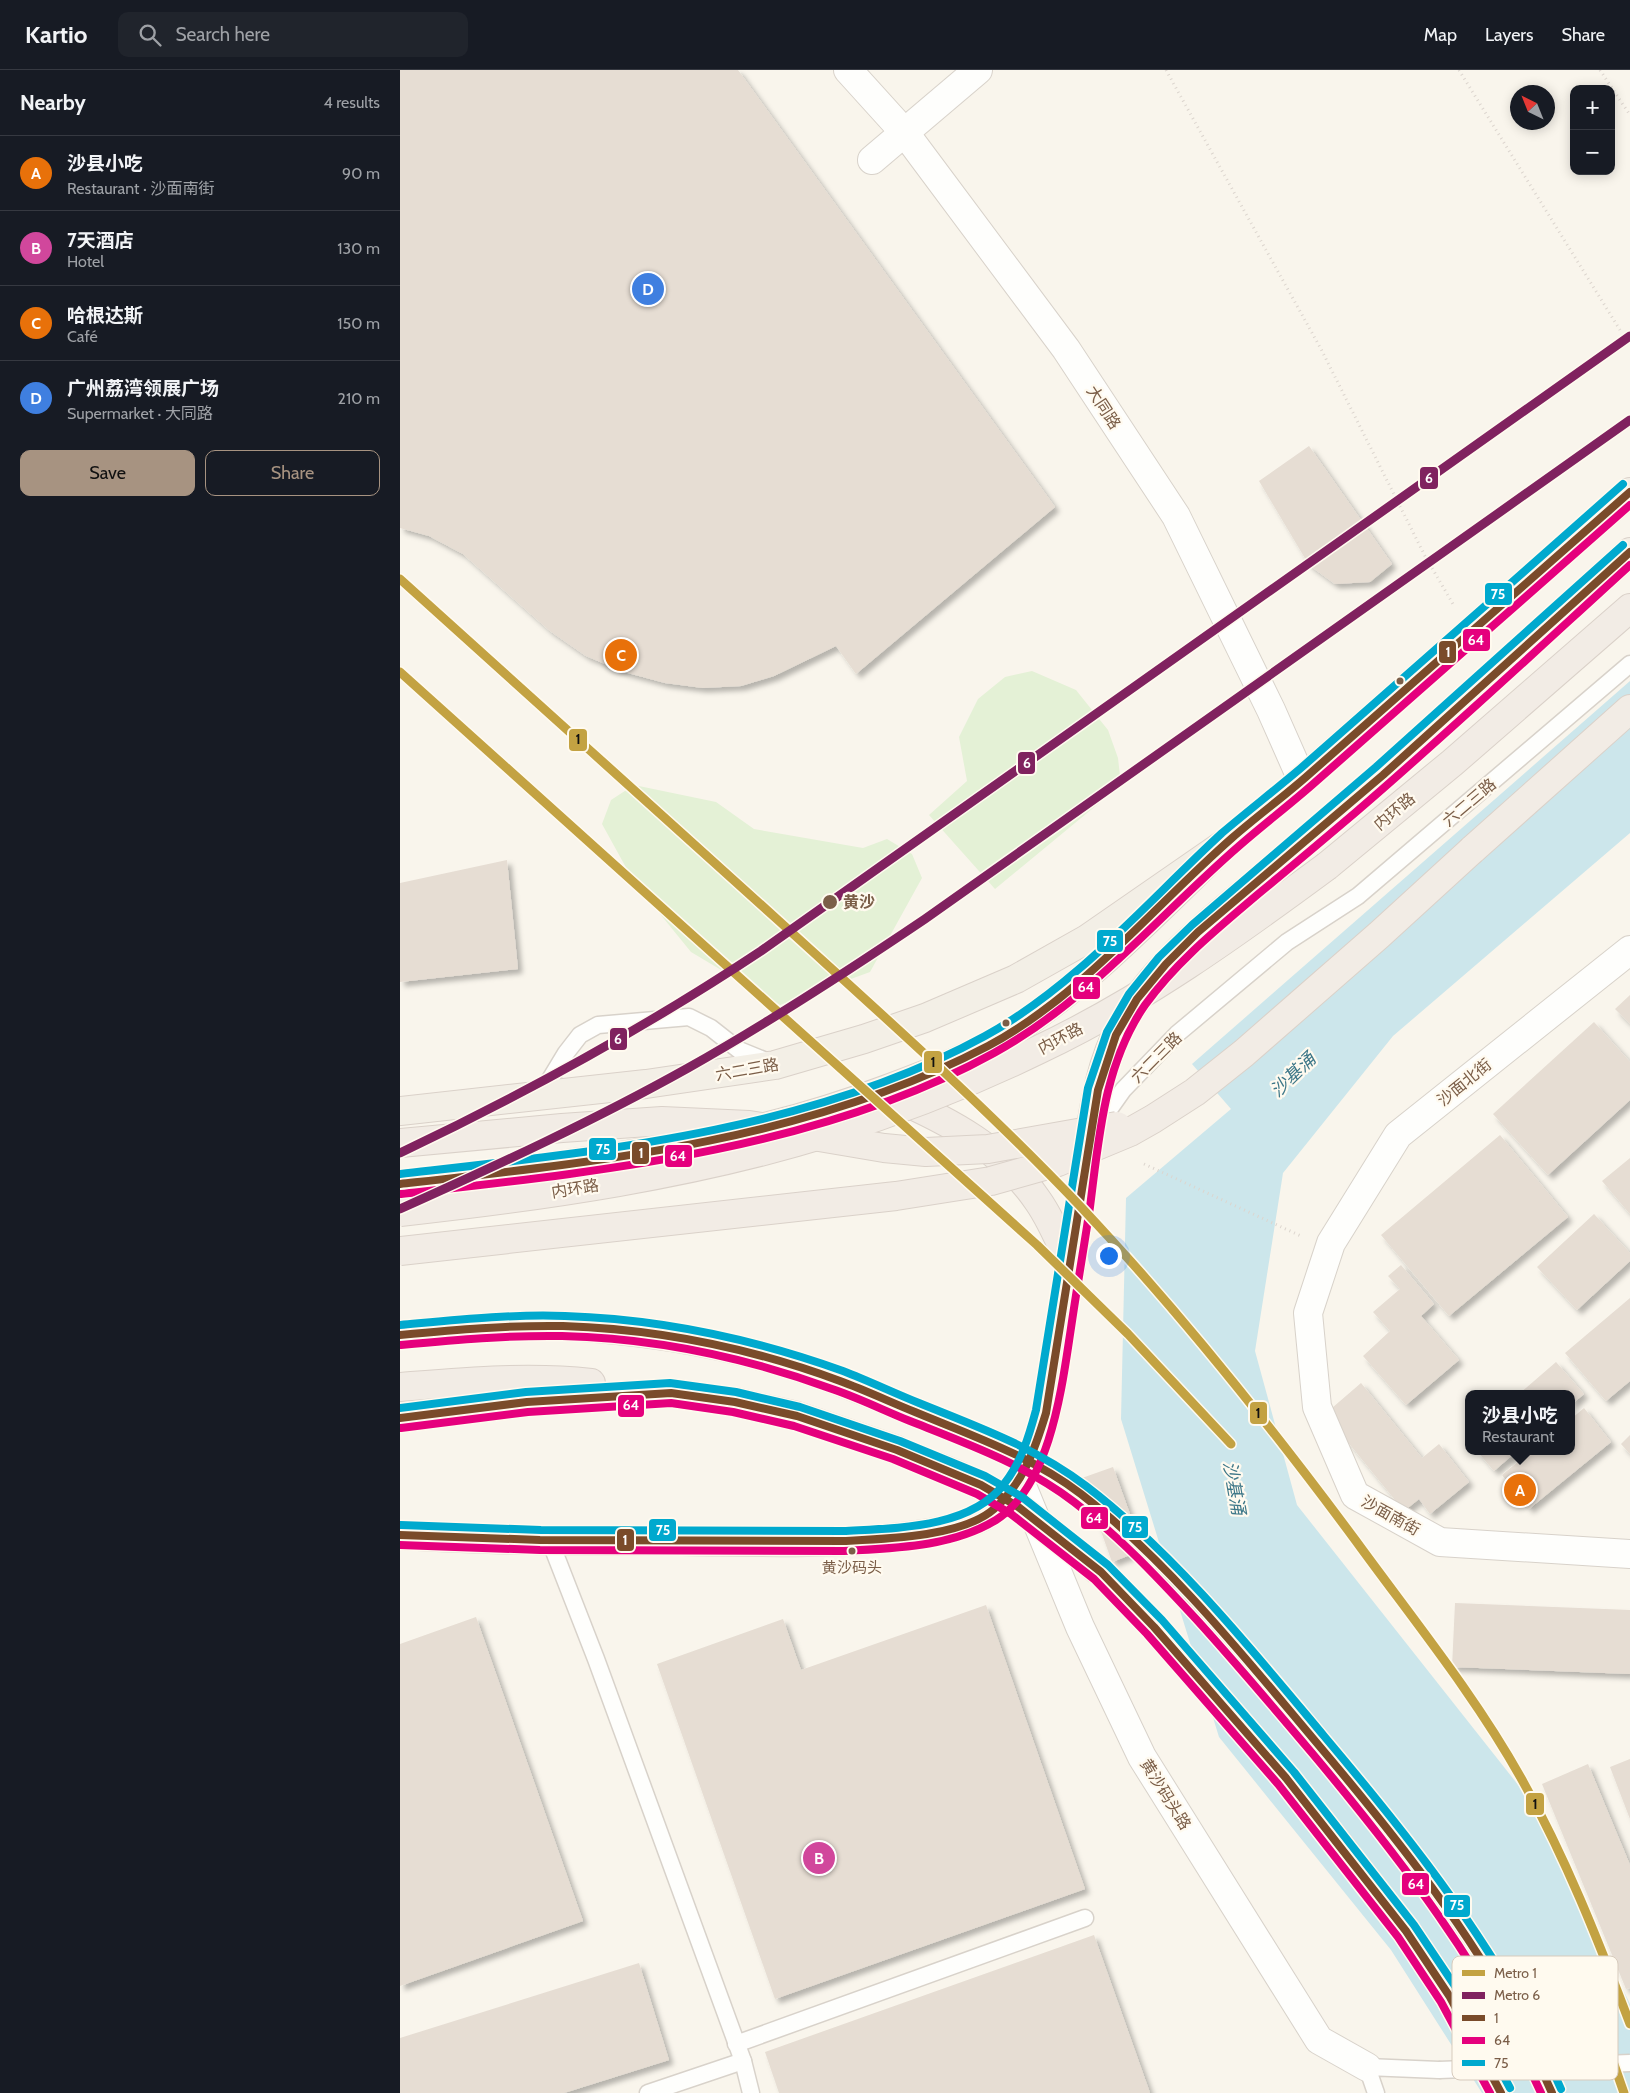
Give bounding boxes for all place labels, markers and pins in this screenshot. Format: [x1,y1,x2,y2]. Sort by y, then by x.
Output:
pin: D [632,270,664,308]
pin: C [605,636,637,674]
unlabelled marker [1395,676,1405,686]
marker: 黄沙 [821,893,839,911]
place label: 黄沙 [843,893,875,912]
unlabelled marker [1001,1018,1011,1028]
pin: A [1504,1471,1536,1509]
marker: 黄沙码头 [847,1546,857,1556]
place label: 黄沙码头 [822,1559,882,1577]
pin: B [803,1839,835,1877]

